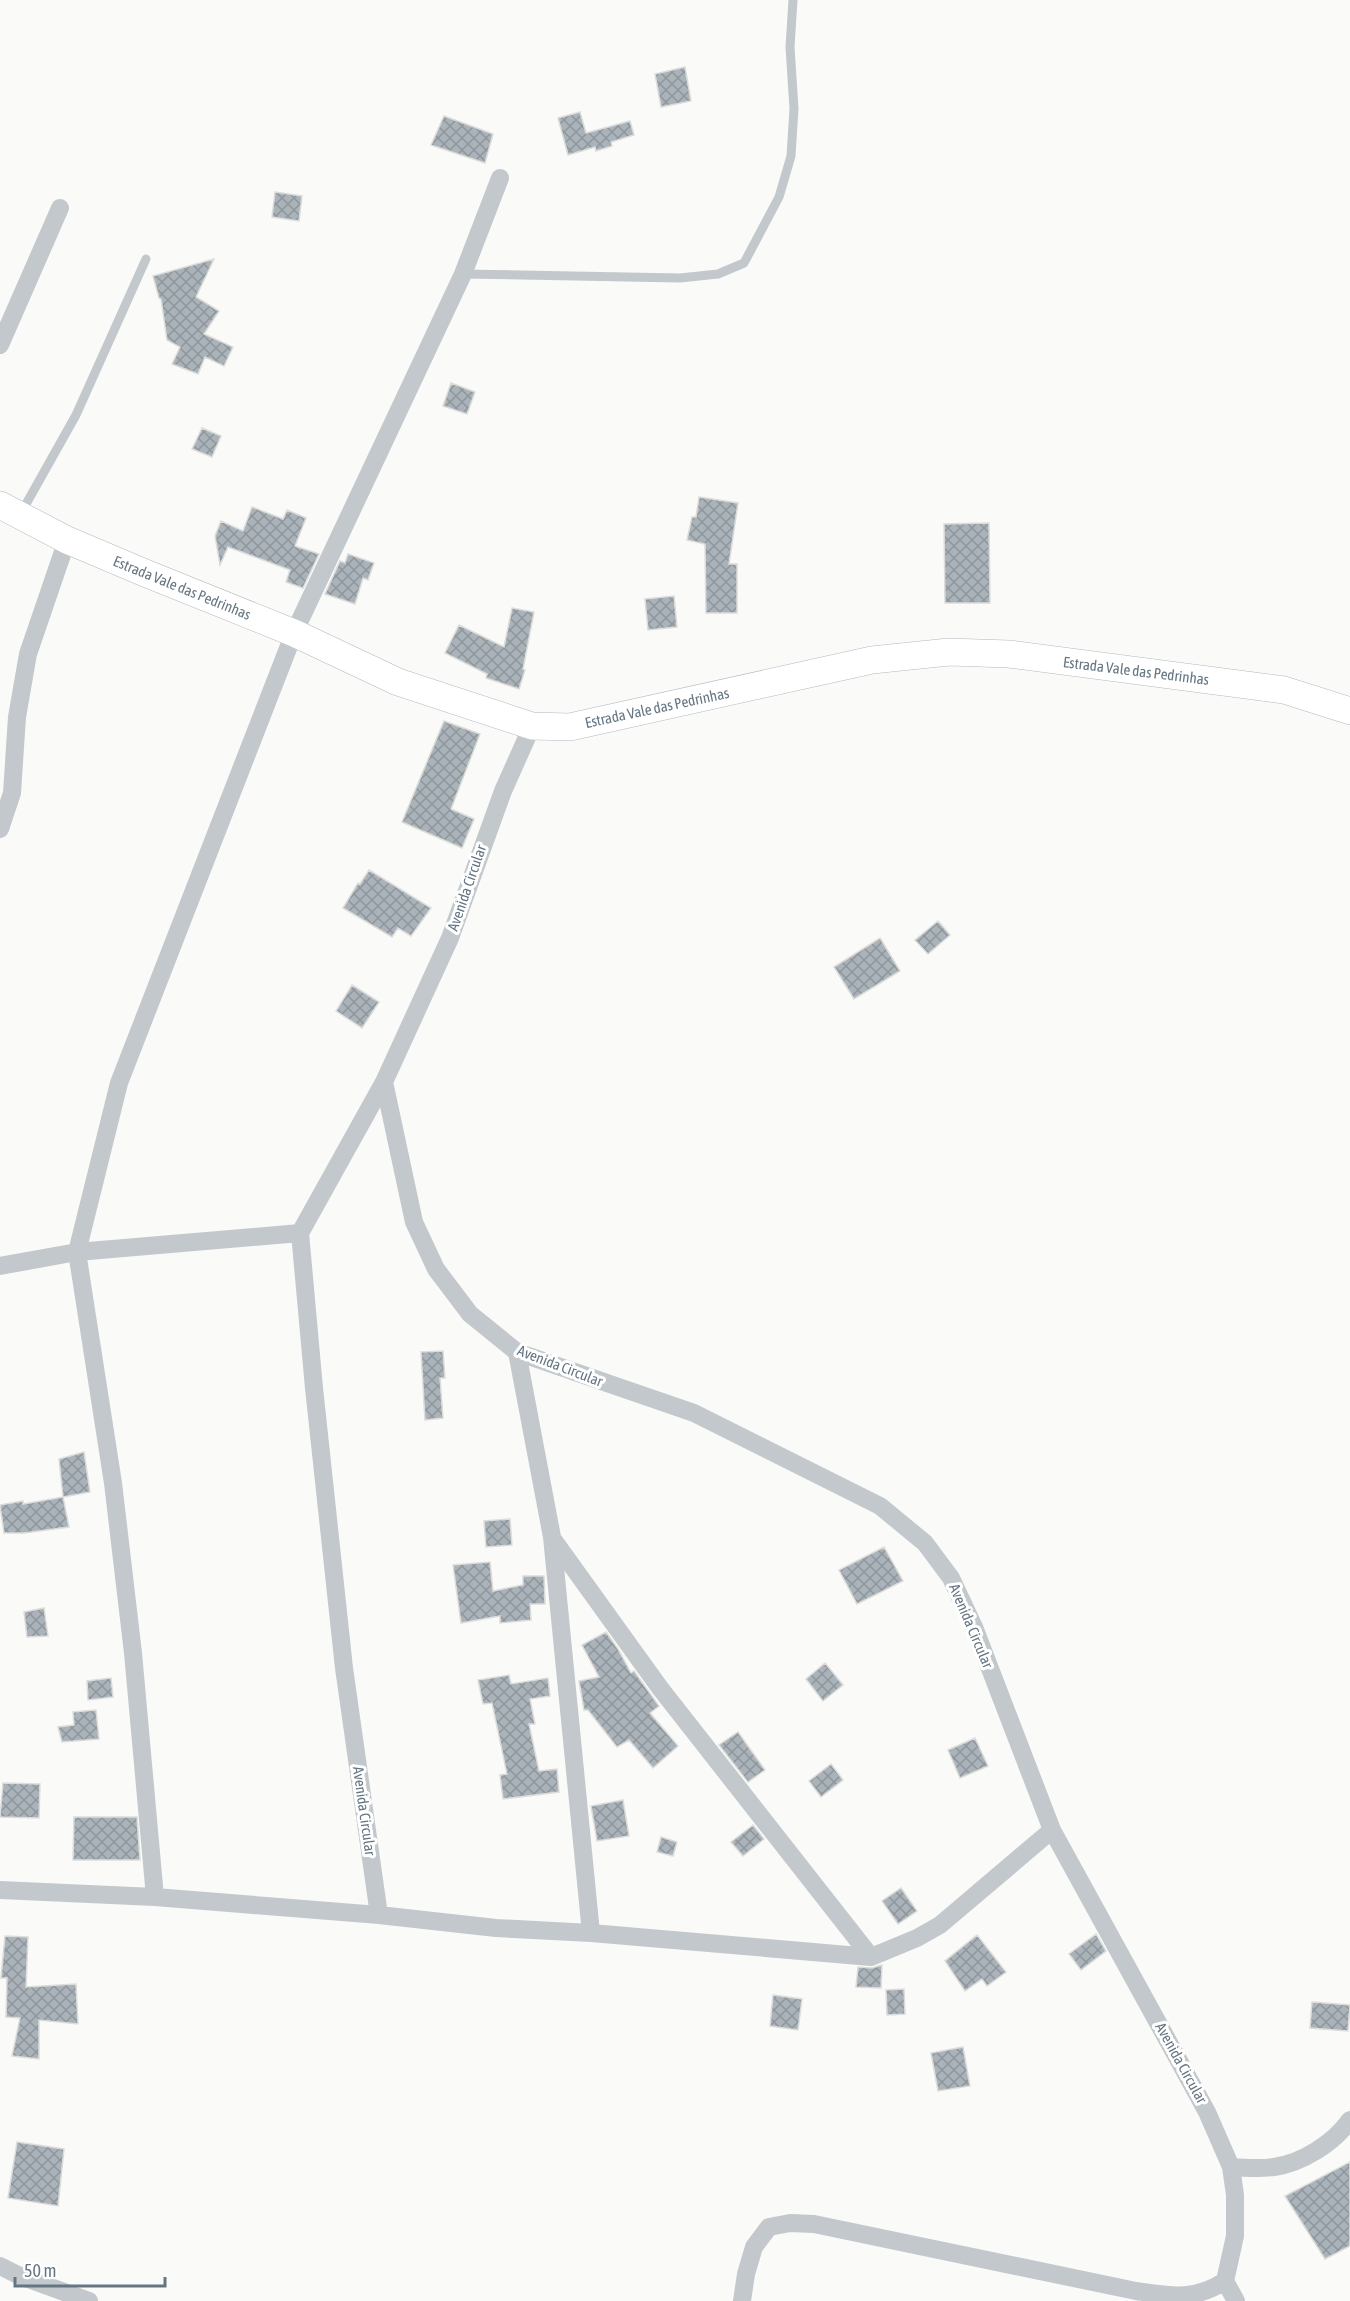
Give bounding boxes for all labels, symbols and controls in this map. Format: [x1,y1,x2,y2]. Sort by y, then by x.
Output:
street label: Estrada Vale das Pedrinhas [111,552,254,623]
street label: Estrada Vale das Pedrinhas [1062,653,1210,688]
street label: Estrada Vale das Pedrinhas [583,684,731,731]
street label: Avenida Circular [444,842,489,933]
street label: Avenida Circular [515,1341,606,1390]
street label: Avenida Circular [946,1581,997,1671]
street label: Avenida Circular [350,1765,379,1857]
street label: Avenida Circular [1152,2019,1211,2107]
scale bar [15,2250,165,2288]
text: 50 m [24,2260,56,2281]

